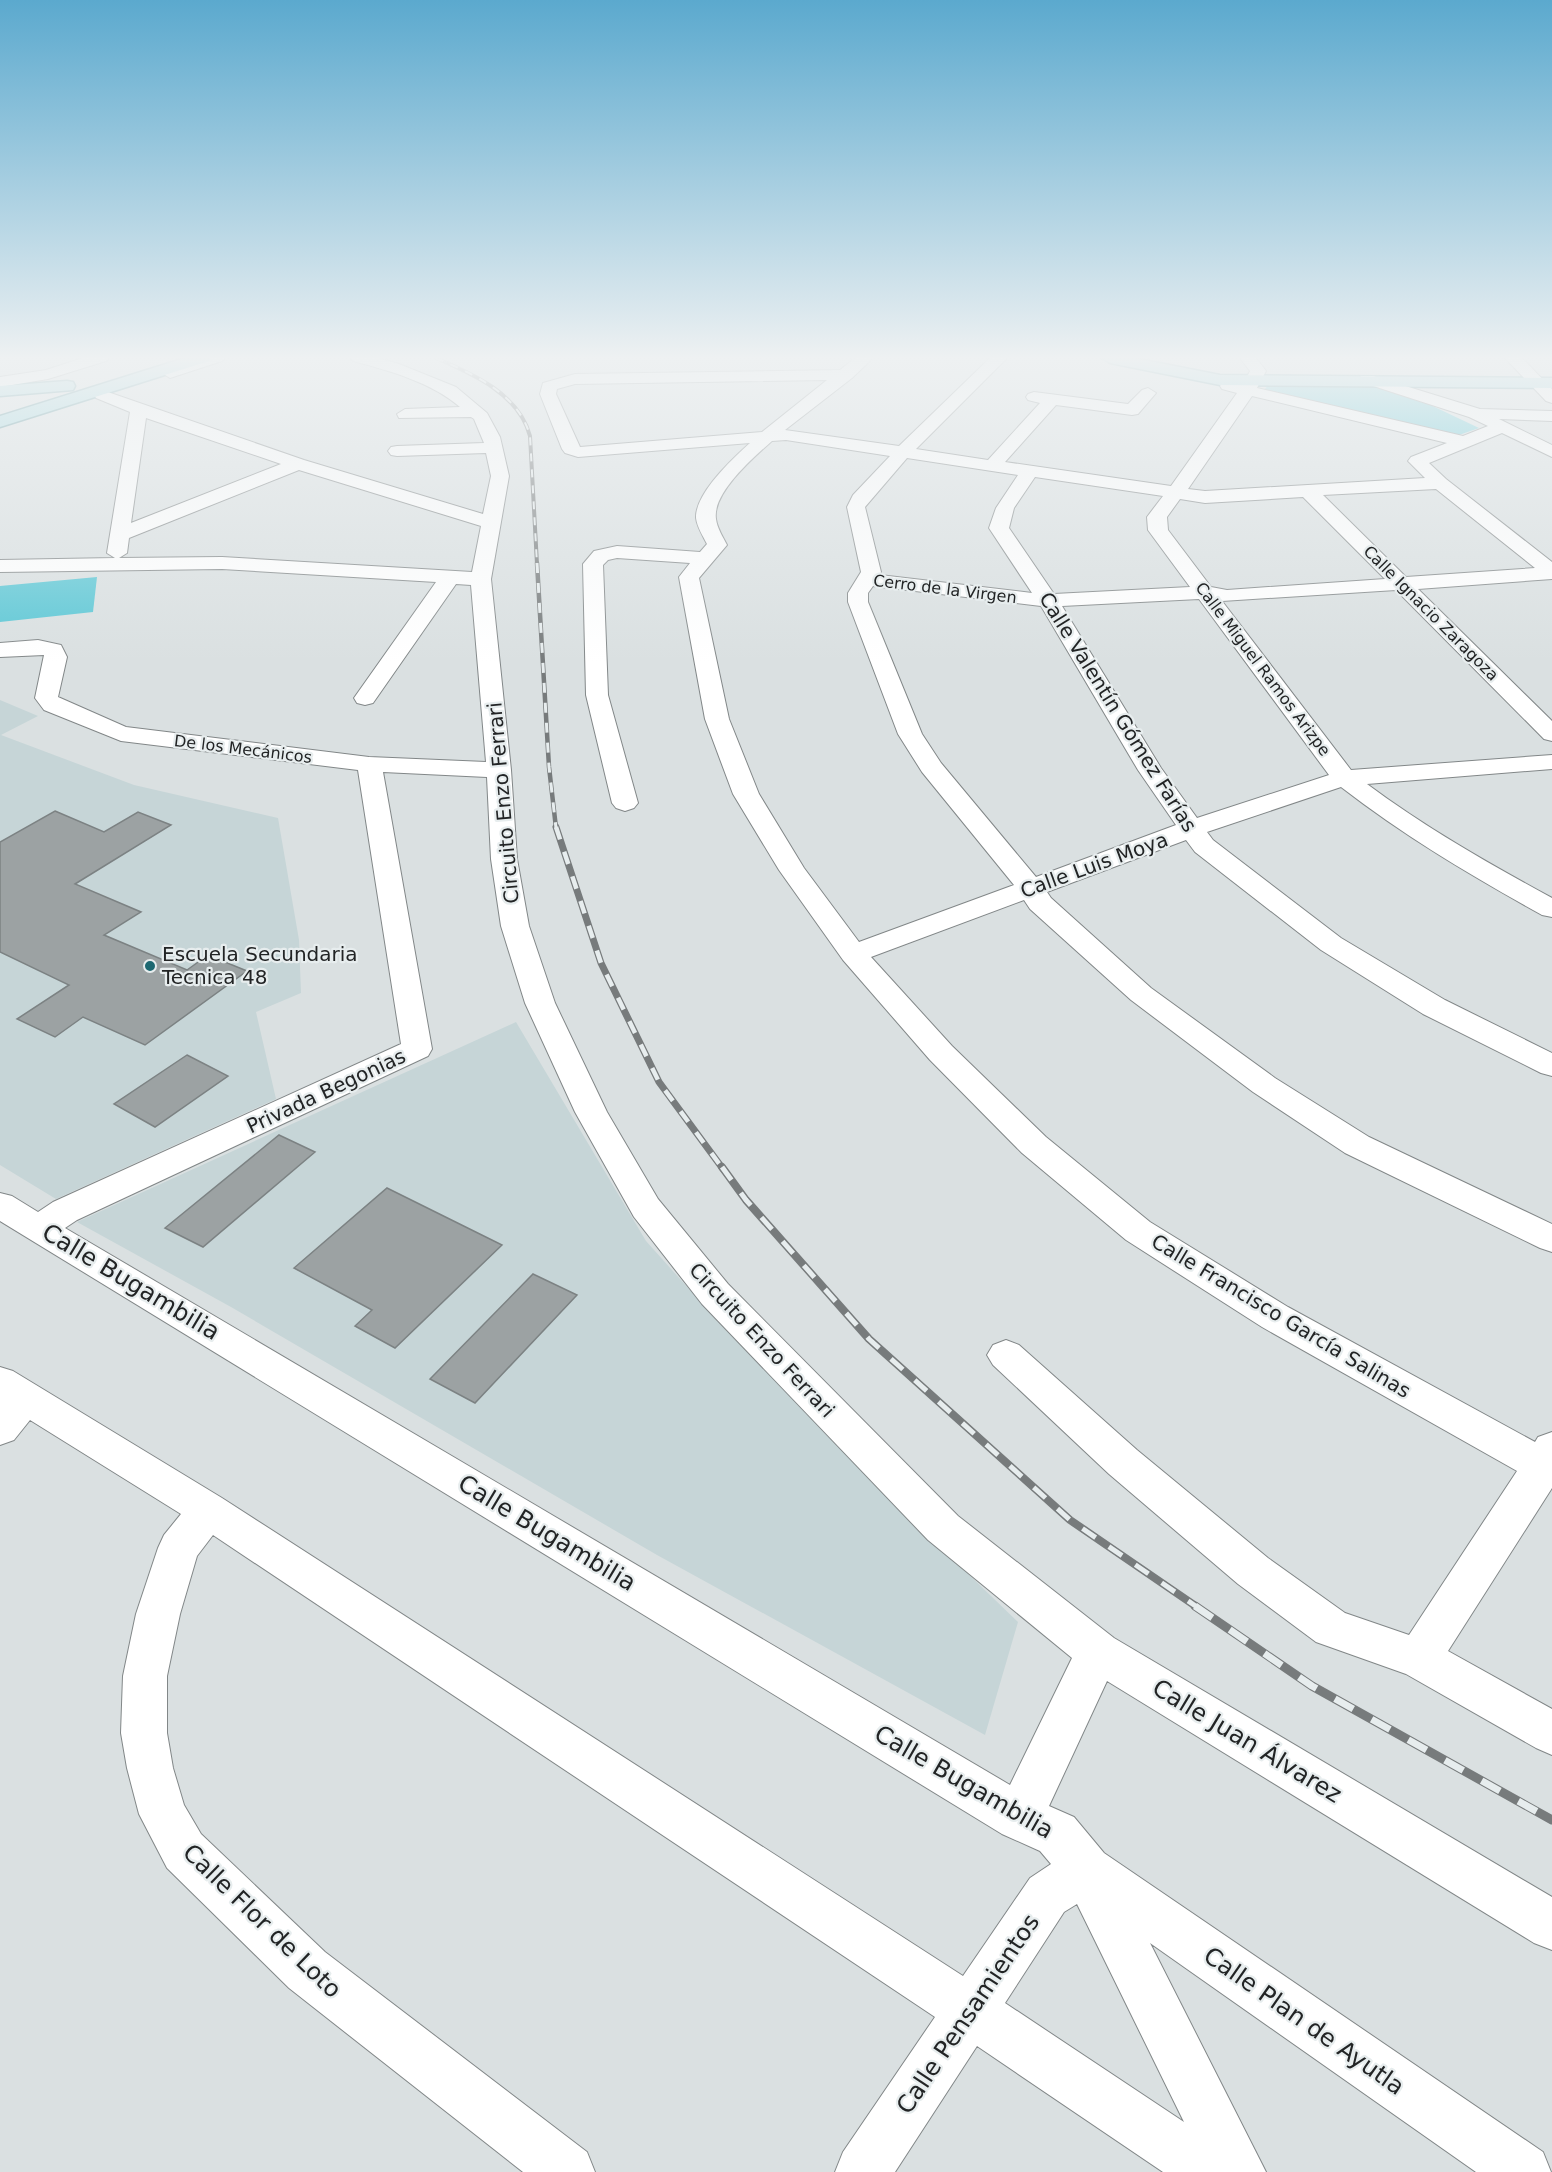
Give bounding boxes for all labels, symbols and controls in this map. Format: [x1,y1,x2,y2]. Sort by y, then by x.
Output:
street label: Calle Ignacio Zaragoza [1360,542,1502,684]
street label: Cerro de la Virgen [872,571,1018,607]
street label: Calle Miguel Ramos Arizpe [1191,578,1335,760]
street label: Calle Valentín Gómez Farías [1034,588,1202,836]
street label: Circuito Enzo Ferrari [482,701,524,905]
street label: De los Mecánicos [173,731,313,767]
street label: Calle Luis Moya [1017,827,1171,903]
place label: Escuela Secundaria Tecnica 48 [161,942,358,989]
marker: Escuela Secundaria Tecnica 48 [143,959,157,973]
street label: Privada Begonias [243,1044,409,1138]
street label: Calle Bugambilia [37,1218,225,1346]
street label: Calle Francisco García Salinas [1147,1229,1415,1403]
street label: Circuito Enzo Ferrari [684,1258,840,1422]
street label: Calle Bugambilia [453,1469,641,1597]
street label: Calle Juan Álvarez [1147,1673,1347,1809]
street label: Calle Bugambilia [869,1719,1059,1845]
street label: Calle Flor de Loto [177,1838,347,2004]
street label: Calle Pensamientos [891,1909,1045,2119]
street label: Calle Plan de Ayutla [1198,1941,1410,2101]

